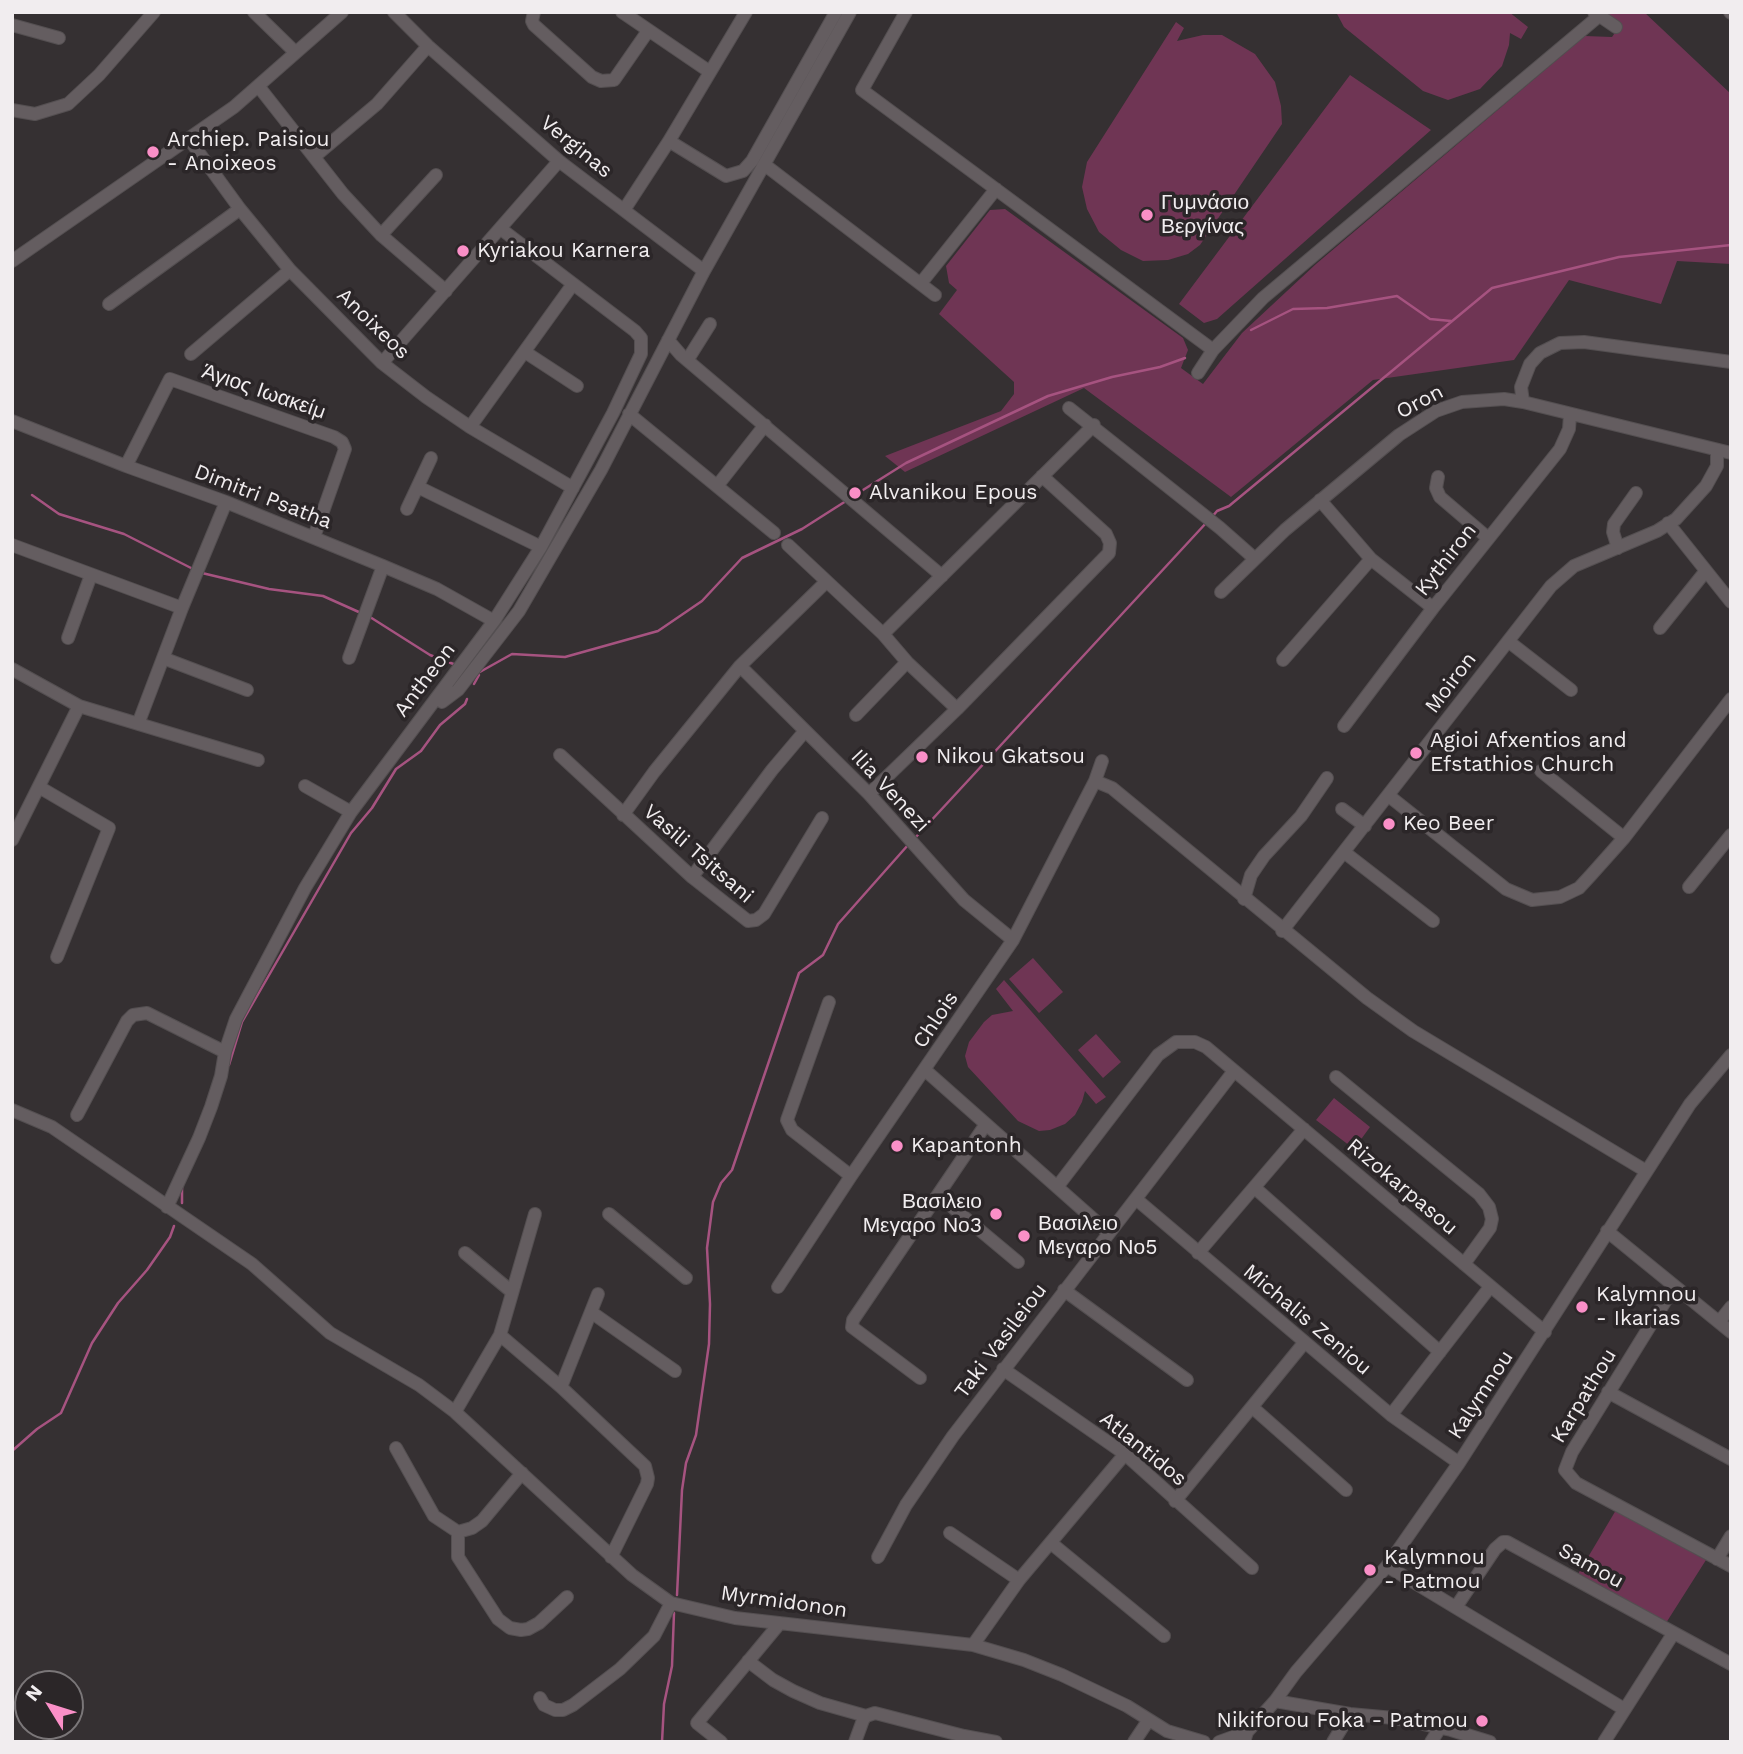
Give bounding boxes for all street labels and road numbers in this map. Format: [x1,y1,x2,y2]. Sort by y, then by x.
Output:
street label: Verginas [535,110,617,184]
street label: Anoixeos [331,283,415,365]
street label: Άγιος Ιωακείμ [199,359,329,425]
street label: Oron [1392,379,1448,425]
street label: Dimitri Psatha [191,459,335,535]
street label: Kythiron [1410,519,1482,601]
street label: Antheon [389,638,461,722]
street label: Moiron [1420,648,1482,718]
street label: Ilia Venezi [845,744,935,838]
street label: Vasili Tsitsani [638,799,758,909]
street label: Chlois [908,987,964,1053]
street label: Rizokarpasou [1341,1133,1463,1241]
street label: Michalis Zeniou [1238,1259,1376,1381]
street label: Taki Vasileiou [950,1278,1052,1404]
street label: Karpathou [1546,1344,1622,1448]
street label: Kalymnou [1443,1346,1519,1444]
street label: Atlantidos [1095,1406,1191,1492]
street label: Samou [1554,1538,1628,1594]
street label: Myrmidonon [719,1581,849,1623]

